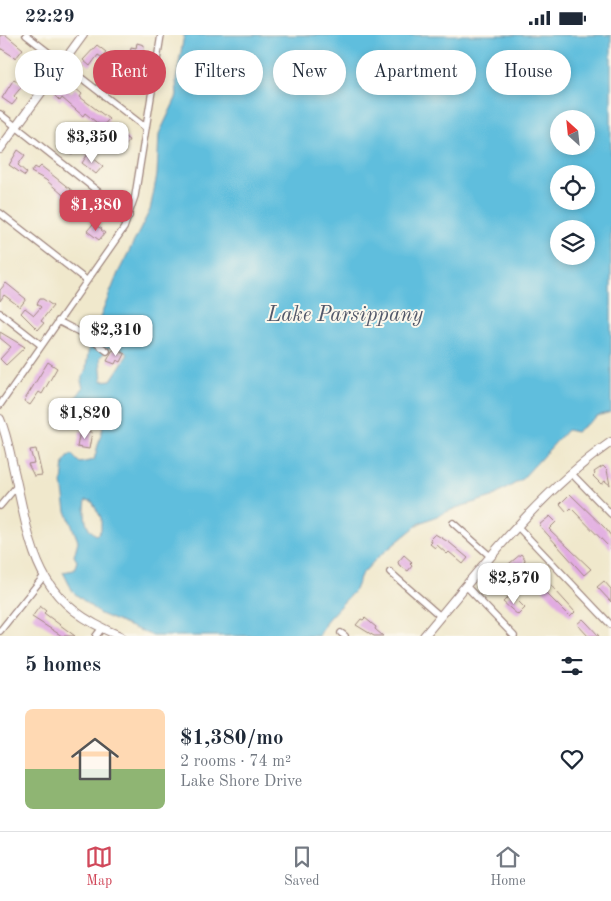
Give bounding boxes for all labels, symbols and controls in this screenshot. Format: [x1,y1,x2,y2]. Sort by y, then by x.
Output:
text: 22:29 [25,8,74,27]
chip: Buy [15,50,83,95]
chip: Rent [93,50,166,95]
chip: Filters [176,50,263,95]
chip: New [273,50,346,95]
chip: Apartment [356,50,476,95]
chip: House [486,50,571,95]
north arrow [550,110,595,155]
map controls [550,110,595,265]
pin: $3,350 [51,121,133,164]
text: $3,350 [67,130,117,146]
button: locate [550,165,595,210]
pin: $1,380 [55,189,137,232]
text: $1,380 [71,198,121,214]
button: layers [550,220,595,265]
water label: Lake Parsippany [266,305,423,326]
pin: $2,310 [75,315,157,357]
text: $2,310 [91,323,141,339]
pin: $1,820 [44,397,126,440]
text: $1,820 [60,406,110,422]
pin: $2,570 [473,563,555,605]
text: $2,570 [489,571,539,587]
icon: filters [558,652,586,680]
text: 5 homes [25,655,101,676]
text: $1,380/mo [180,728,284,749]
icon: home [65,729,125,789]
icon: heart [558,745,586,773]
text: 2 rooms · 74 m² [180,754,291,770]
text: Lake Shore Drive [180,774,302,790]
tab: Map [85,843,113,890]
tab: Saved [284,843,320,890]
tab: Home [490,843,526,890]

